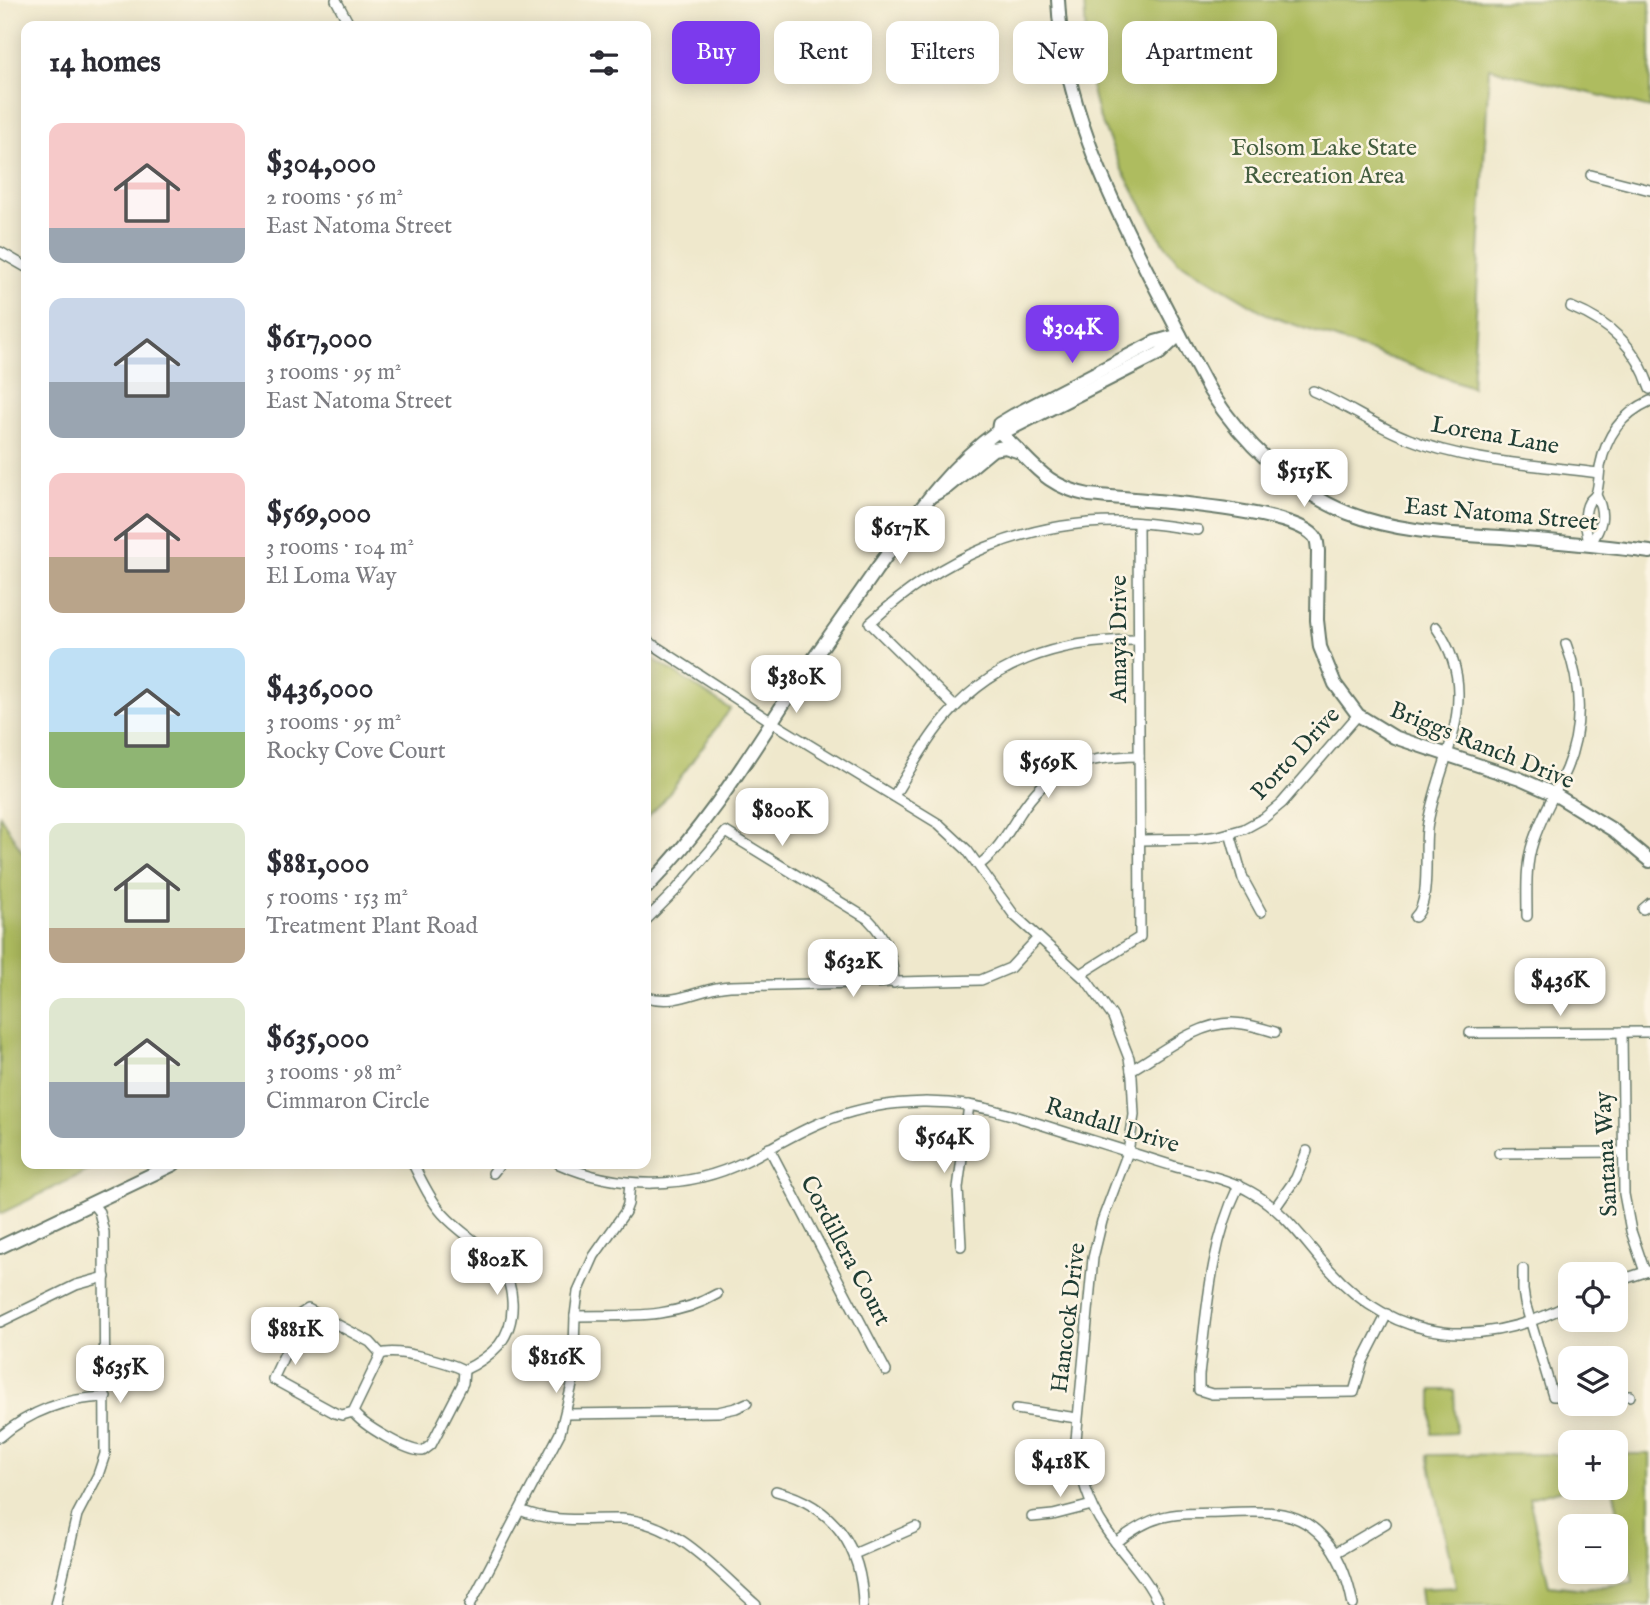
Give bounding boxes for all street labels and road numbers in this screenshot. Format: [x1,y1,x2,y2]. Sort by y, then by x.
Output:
street label: Lorena Lane [1428,409,1562,463]
street label: East Natoma Street [1403,491,1599,539]
street label: Amaya Drive [1104,575,1135,704]
street label: Briggs Ranch Drive [1385,695,1579,797]
street label: Porto Drive [1245,701,1347,807]
street label: Santana Way [1588,1090,1626,1218]
street label: Randall Drive [1041,1091,1183,1161]
street label: Cordillera Court [792,1170,898,1332]
street label: Hancock Drive [1044,1241,1094,1395]

